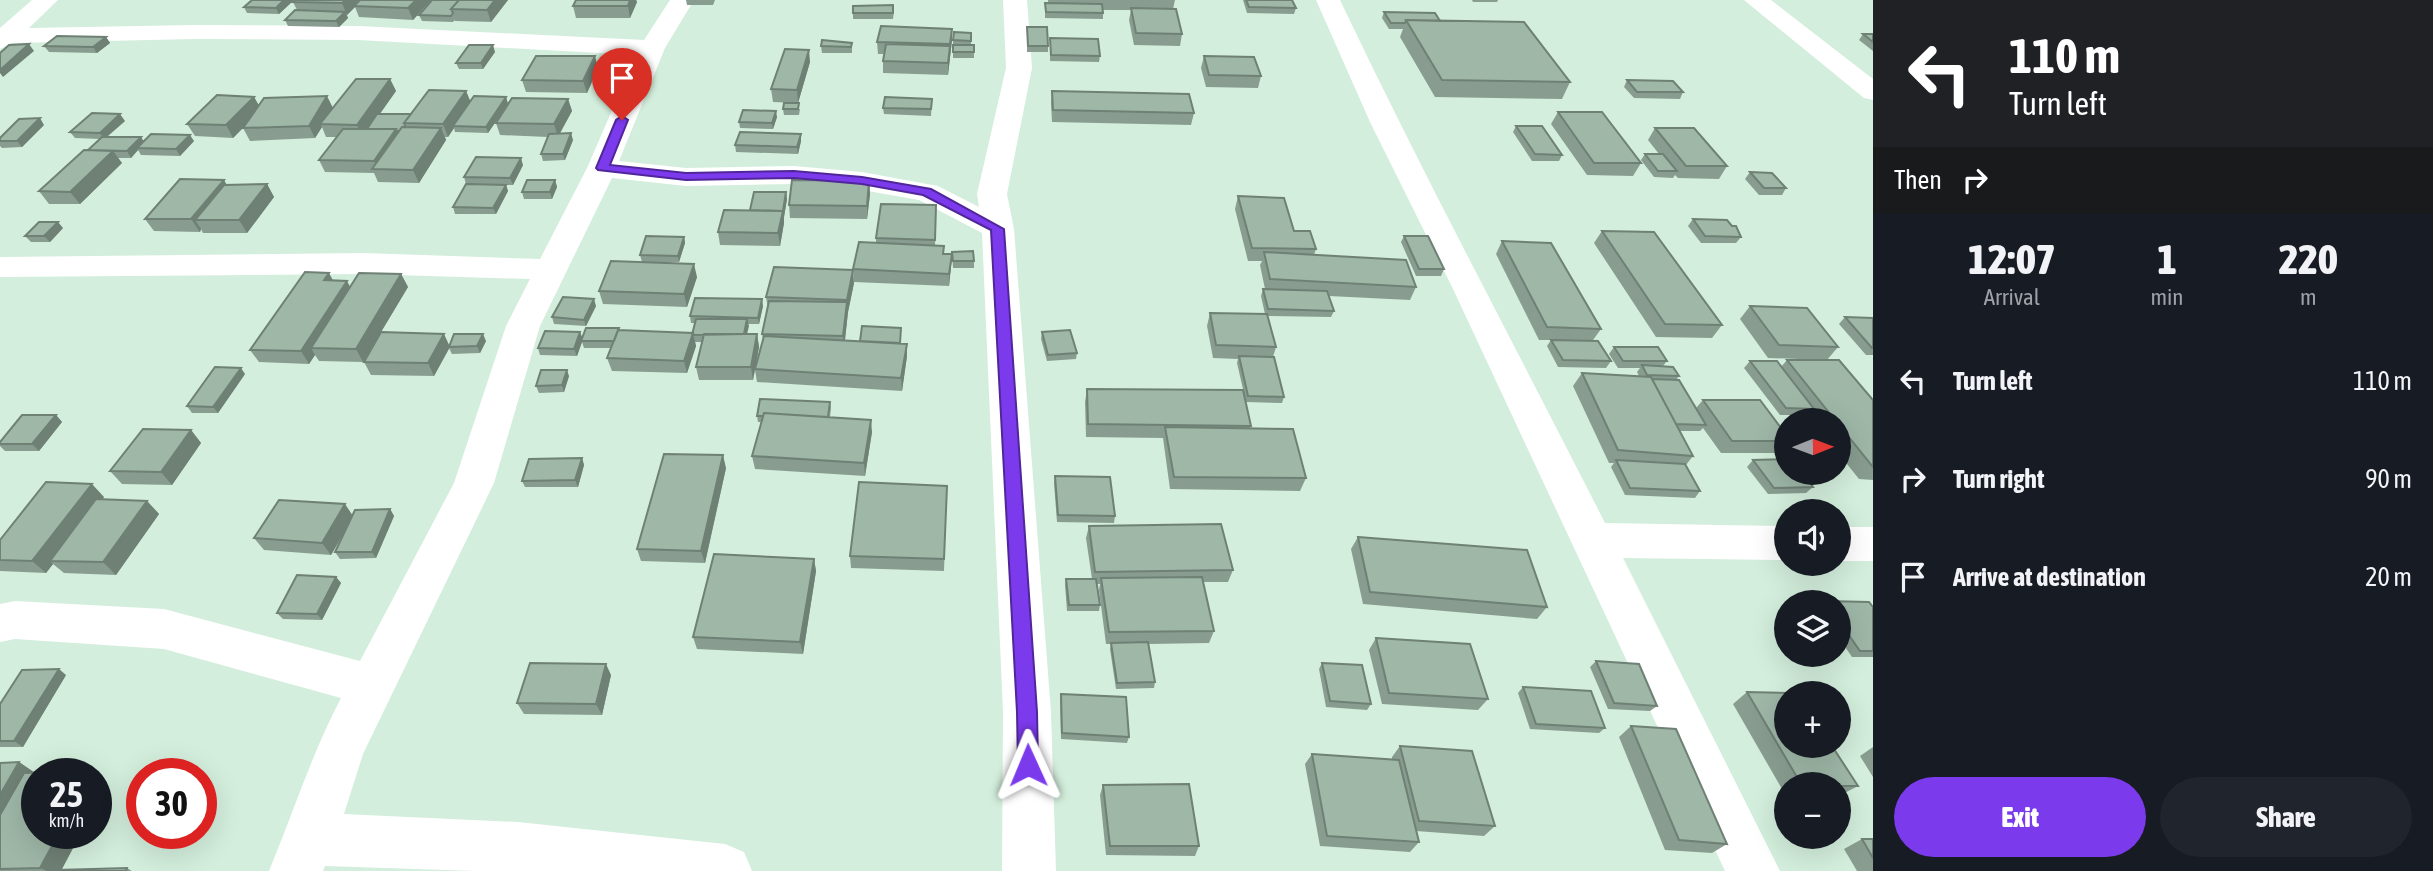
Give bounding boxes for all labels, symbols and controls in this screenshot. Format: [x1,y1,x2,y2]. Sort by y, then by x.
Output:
text: 110 m [2009,27,2120,83]
icon: left [1894,28,1985,119]
pin [592,48,652,120]
icon: arrive [603,59,641,97]
text: Turn left [2009,85,2107,122]
icon: right [1956,161,1994,199]
text: Then [1894,165,1942,195]
text: 12:07 [1968,235,2055,283]
text: 1 [2157,235,2177,283]
text: 220 [2279,235,2338,283]
text: Arrival [1984,284,2040,310]
text: min [2151,284,2184,310]
text: m [2300,284,2317,310]
icon: left [1894,362,1932,400]
text: Turn left [1953,366,2033,396]
text: 110 m [2353,366,2412,396]
north arrow [1774,408,1852,485]
map controls [1774,408,1851,849]
icon: right [1894,460,1932,498]
text: Turn right [1953,464,2044,494]
text: 90 m [2365,464,2412,494]
button: sound [1774,499,1851,576]
icon: arrive [1894,558,1932,596]
text: Arrive at destination [1953,562,2146,592]
text: 20 m [2365,562,2412,592]
button: layers [1774,590,1851,667]
button: + [1774,681,1851,758]
position arrow [991,728,1065,802]
speed limit sign: 30 [126,758,217,849]
button: − [1774,772,1851,849]
text: 25 [50,774,83,814]
button: Exit [1894,777,2146,857]
button: Share [2160,777,2412,857]
text: km/h [49,810,84,831]

